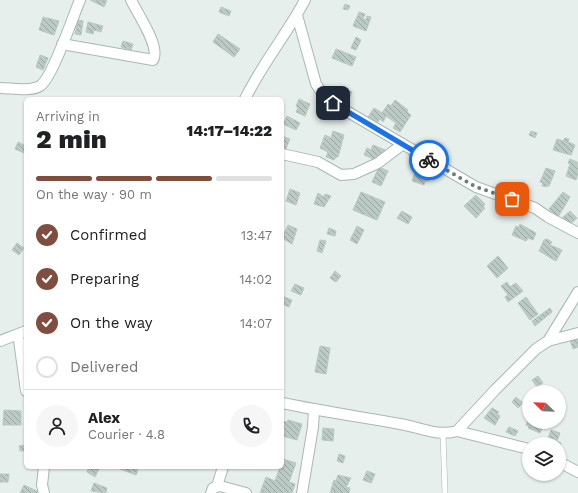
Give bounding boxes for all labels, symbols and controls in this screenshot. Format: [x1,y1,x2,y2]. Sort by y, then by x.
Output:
pin [316,86,350,120]
icon: home [322,92,344,114]
text: Arriving in [36,109,100,124]
text: 14:17–14:22 [187,122,272,140]
text: 2 min [36,124,107,154]
courier [409,140,449,180]
icon: bike [418,149,440,171]
pin [495,182,529,216]
text: On the way · 90 m [36,187,152,202]
icon: bag [501,188,523,210]
icon: check [36,224,58,246]
text: Confirmed [70,226,147,244]
text: 13:47 [241,228,272,243]
icon: check [36,268,58,290]
text: Preparing [70,270,139,288]
text: 14:02 [239,272,272,287]
icon: check [36,312,58,334]
text: On the way [70,314,152,332]
text: 14:07 [240,316,272,331]
text: Delivered [70,358,138,376]
north arrow [522,385,566,429]
map controls [522,385,566,481]
button: person [36,405,78,447]
button: phone [230,405,272,447]
text: Alex [88,409,120,427]
text: Courier · 4.8 [88,427,165,442]
button: layers [522,437,566,481]

